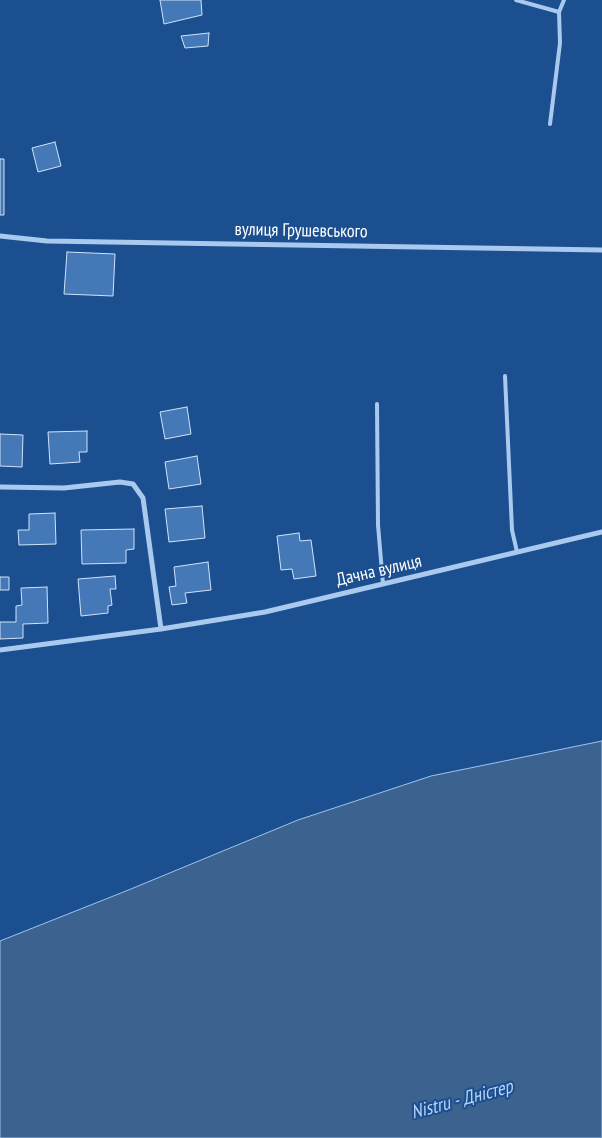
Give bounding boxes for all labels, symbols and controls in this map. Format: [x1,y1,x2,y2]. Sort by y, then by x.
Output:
street label: вулиця Грушевського [234,219,368,243]
street label: Дачна вулиця [334,551,424,591]
water label: Nistru - Дністер [409,1075,515,1125]

